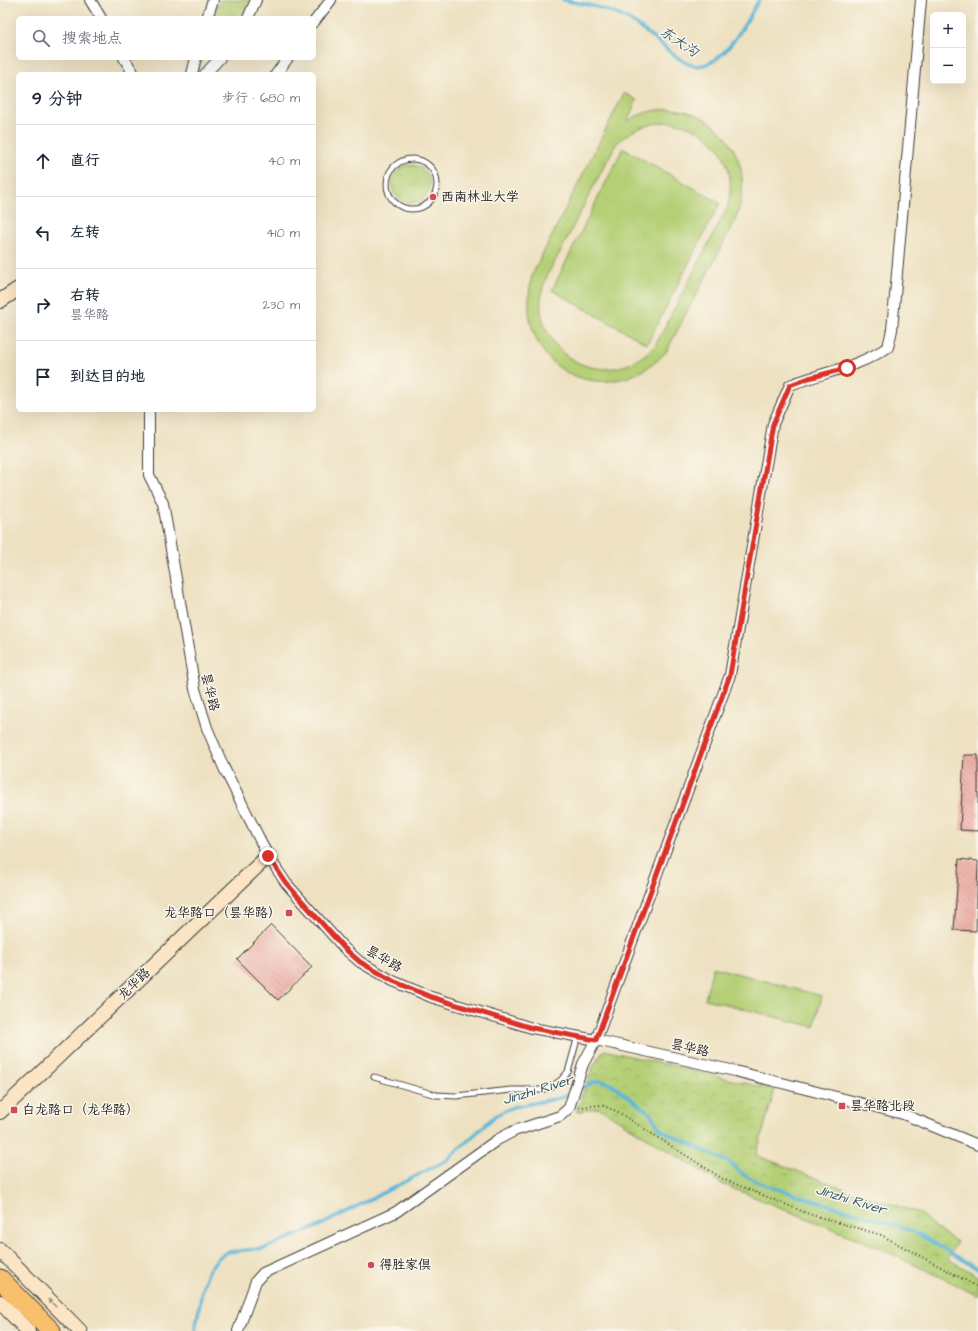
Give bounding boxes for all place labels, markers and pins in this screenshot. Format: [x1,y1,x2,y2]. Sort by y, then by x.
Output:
place label: 西南林业大学 [441,188,519,206]
marker: 西南林业大学 [428,192,438,202]
place label: 龙华路口（昙华路） [164,904,281,922]
marker: 龙华路口（昙华路） [284,908,294,918]
place label: 昙华路北段 [850,1097,915,1115]
place label: 白龙路口（龙华路） [22,1101,139,1119]
marker: 昙华路北段 [837,1101,847,1111]
marker: 白龙路口（龙华路） [9,1105,19,1115]
place label: 得胜家俱 [379,1256,431,1274]
marker: 得胜家俱 [366,1260,376,1270]

